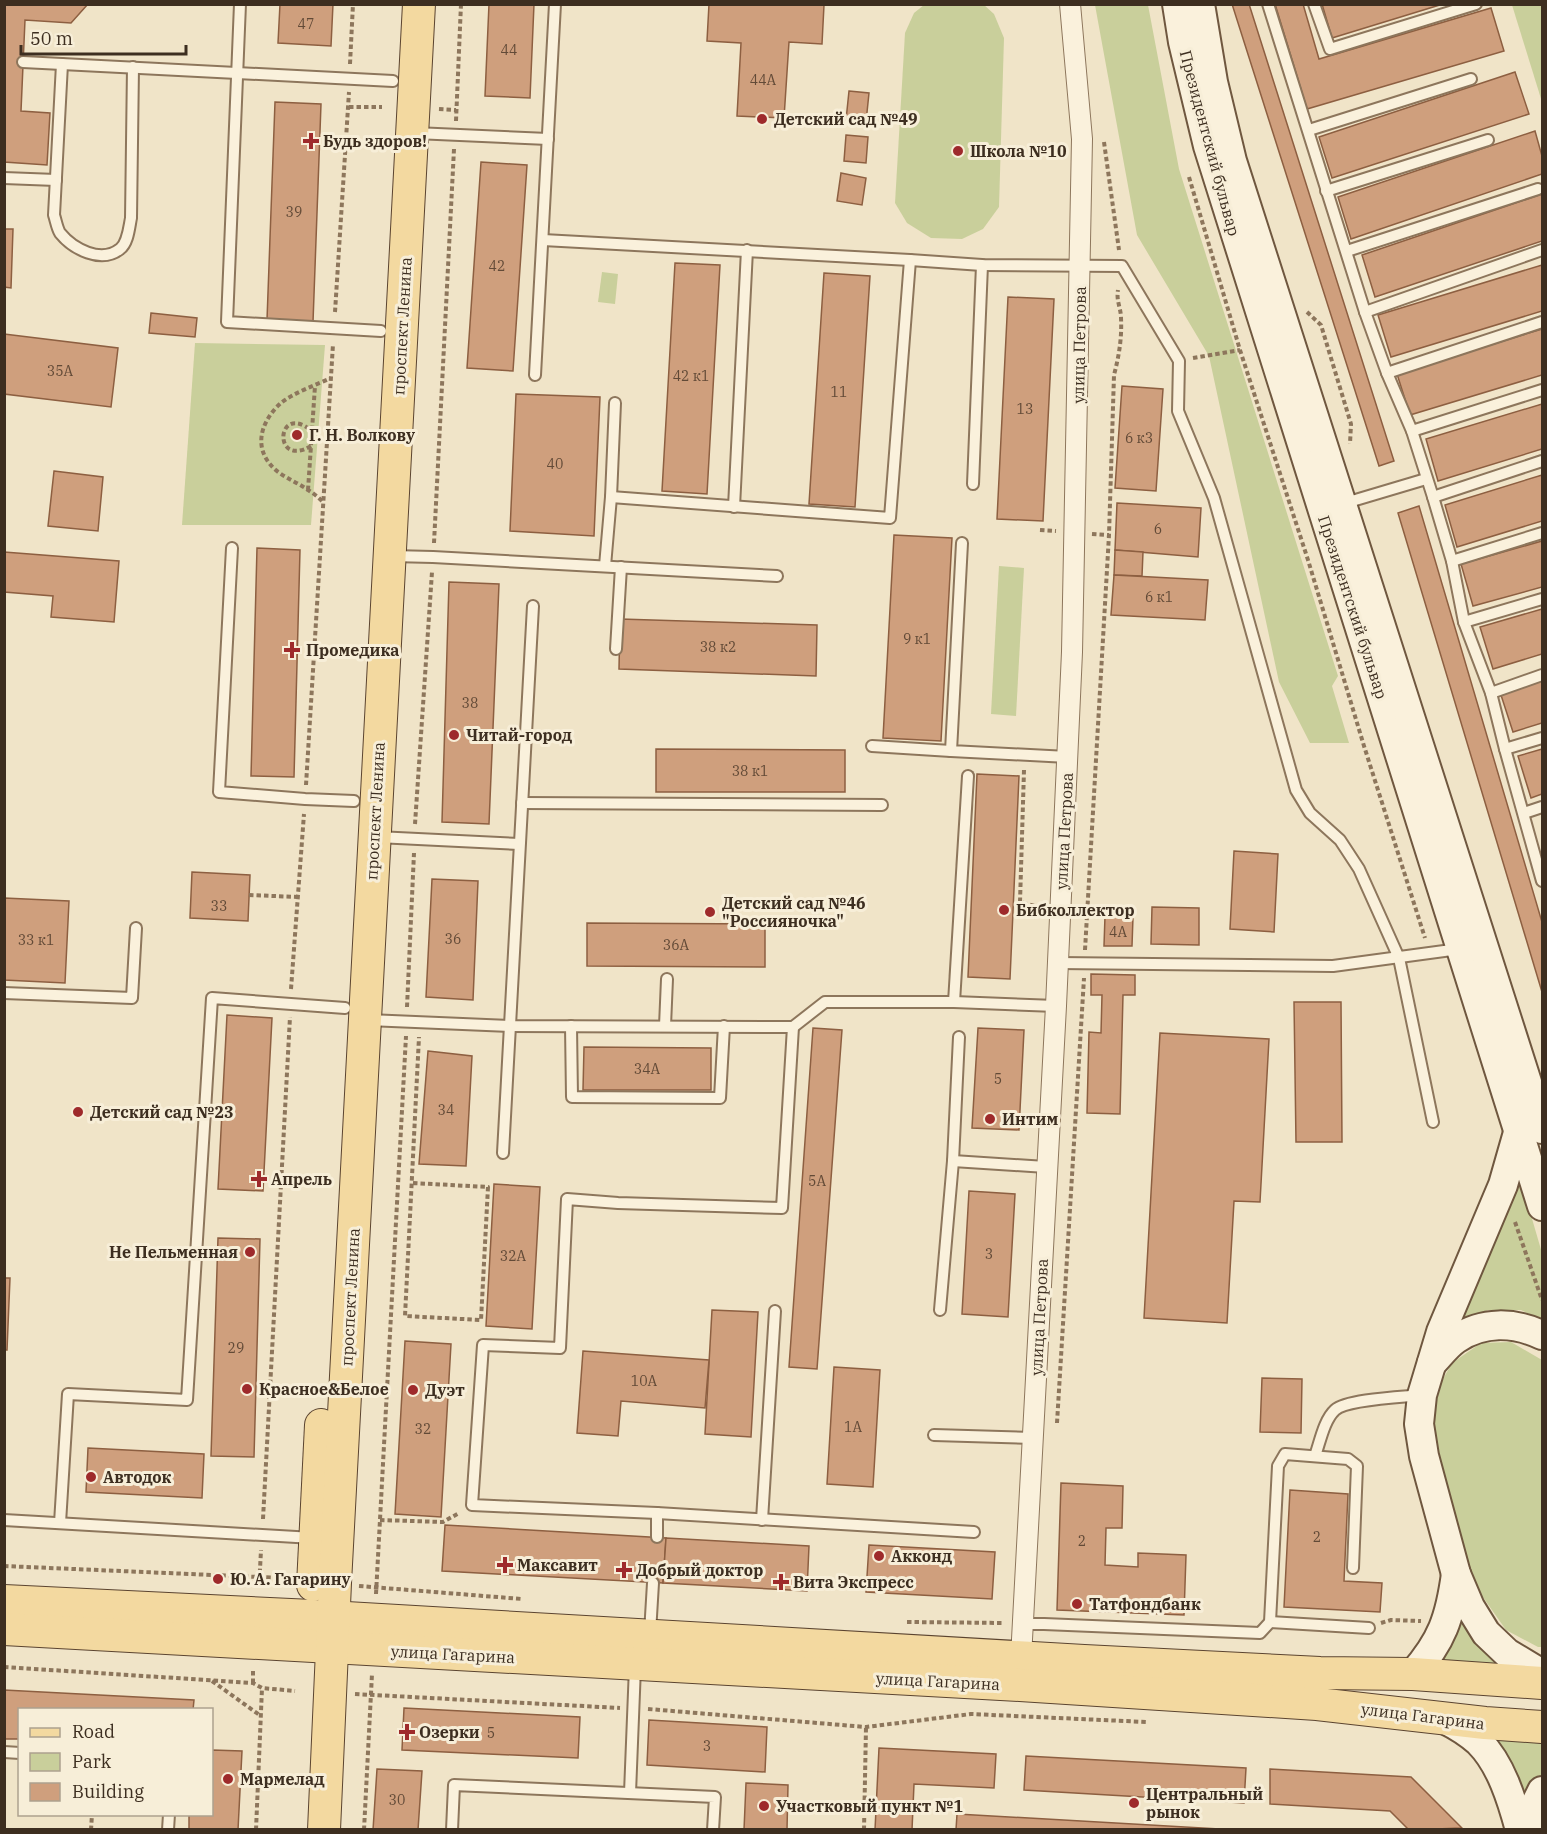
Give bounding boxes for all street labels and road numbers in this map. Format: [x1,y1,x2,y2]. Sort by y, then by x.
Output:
street label: Президентский бульвар [1176,48,1245,238]
street label: проспект Ленина [388,256,416,396]
street label: улица Петрова [1068,286,1090,404]
street label: Президентский бульвар [1314,513,1392,701]
street label: проспект Ленина [361,741,389,881]
street label: улица Петрова [1051,772,1077,890]
street label: проспект Ленина [336,1227,364,1367]
street label: улица Петрова [1026,1258,1052,1376]
street label: улица Гагарина [390,1641,516,1667]
street label: улица Гагарина [875,1668,1001,1694]
street label: улица Гагарина [1360,1698,1486,1734]

